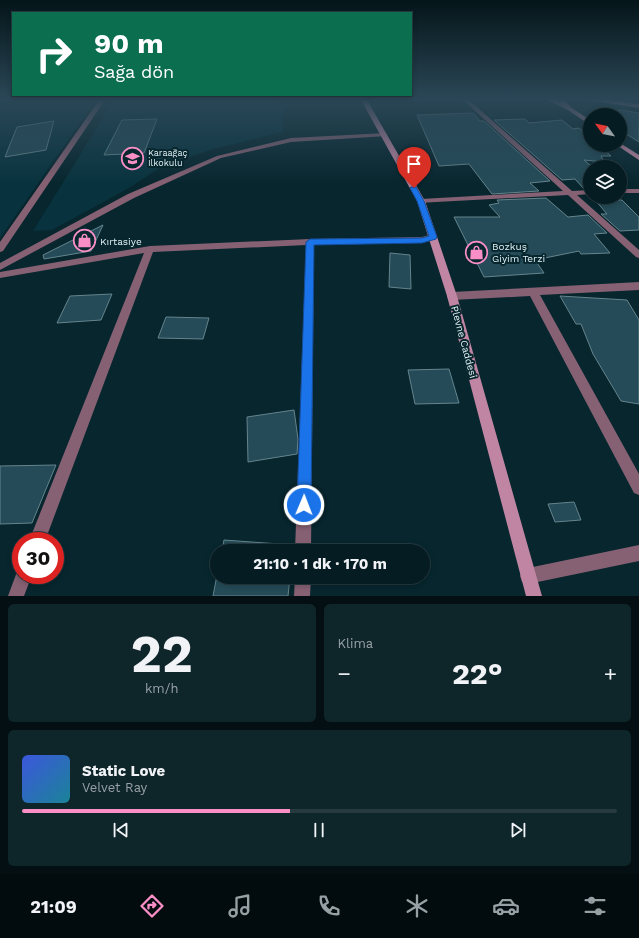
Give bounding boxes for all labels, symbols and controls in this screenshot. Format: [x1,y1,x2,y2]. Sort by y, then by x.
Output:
text: 90 m [94,27,164,60]
icon: right [28,28,80,80]
text: Sağa dön [94,61,174,82]
north arrow [583,108,627,152]
map controls [583,108,627,204]
school or university icon: Karaağaç İlkokulu [120,145,146,171]
pin [397,147,431,188]
place label: Karaağaç İlkokulu [148,148,188,168]
icon: arrive [403,153,425,175]
button: layers [583,160,627,204]
shop icon: Kırtasiye [71,228,97,254]
place label: Kırtasiye [100,236,142,247]
shop icon: Bozkuş Giyim Terzi [463,239,489,265]
place label: Bozkuş Giyim Terzi [492,241,545,264]
street label: Plevne Caddesi [449,305,479,379]
position arrow [283,484,325,526]
speed limit sign: 30 [12,532,64,584]
text: 21:10 · 1 dk · 170 m [253,555,387,573]
text: 22 [131,624,193,685]
text: Klima [338,636,373,651]
text: 22° [452,656,503,691]
text: − [338,661,351,686]
text: + [604,661,617,686]
text: km/h [145,681,179,696]
text: Static Love [82,762,165,780]
text: Velvet Ray [82,780,147,795]
icon: previous [110,819,132,841]
icon: pause [308,819,330,841]
icon: next [507,819,529,841]
icon: directions [138,892,166,920]
icon: music [226,892,254,920]
icon: phone [315,892,343,920]
icon: climate [403,892,431,920]
icon: car [492,892,520,920]
icon: filters [581,892,609,920]
text: 21:09 [30,896,77,917]

